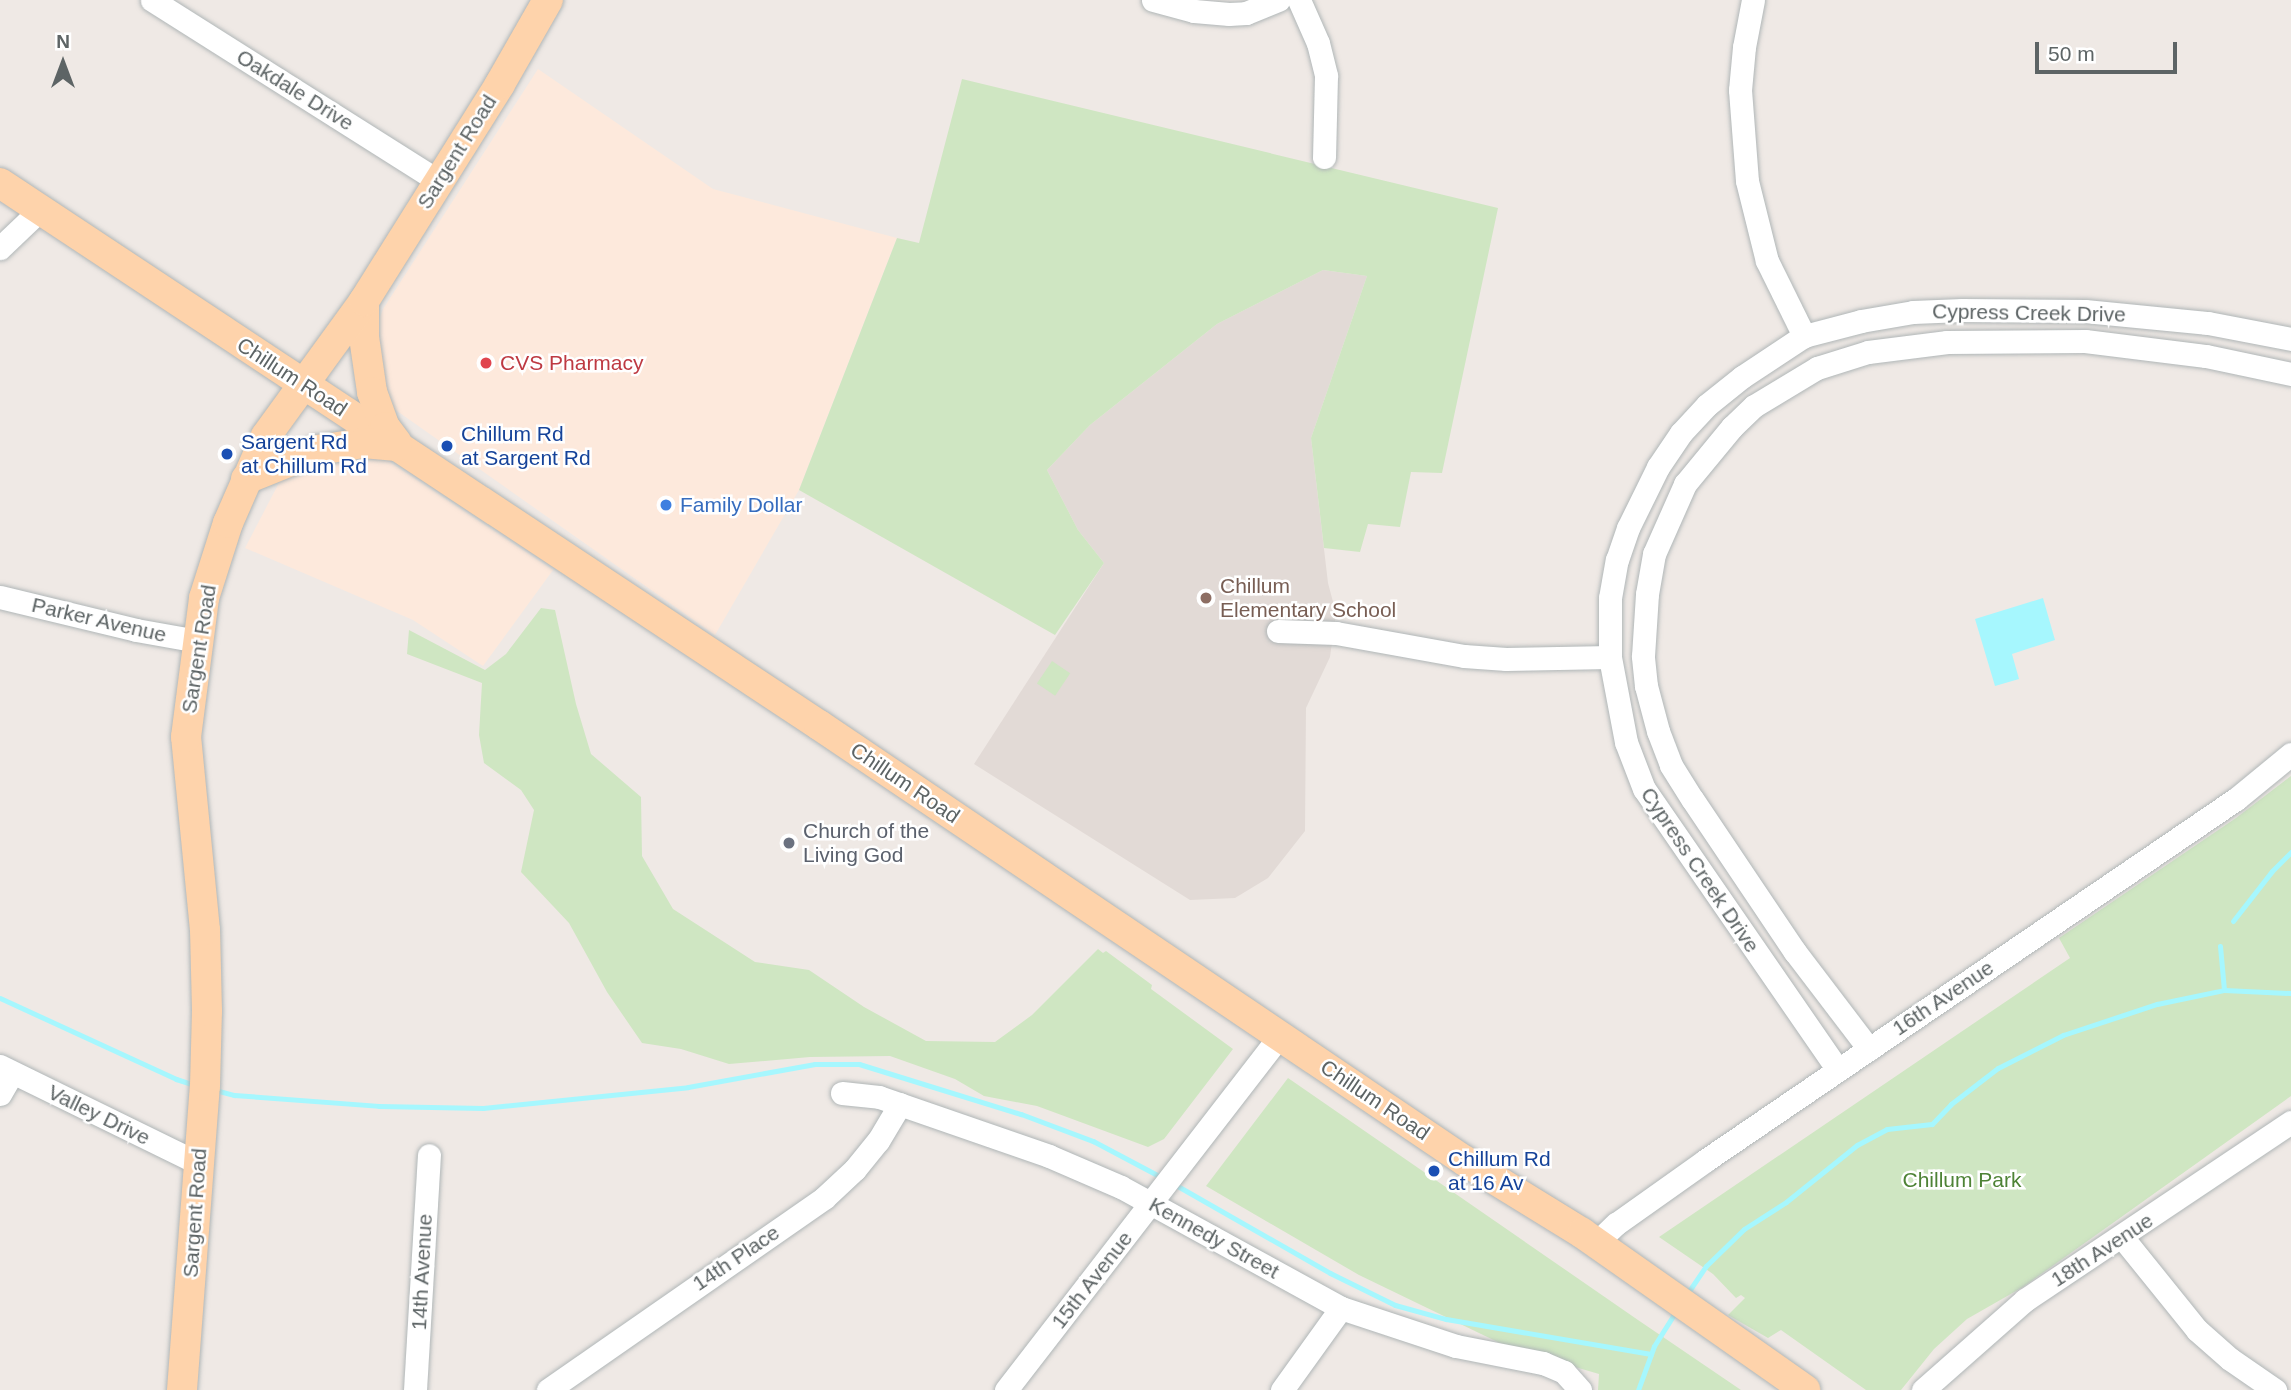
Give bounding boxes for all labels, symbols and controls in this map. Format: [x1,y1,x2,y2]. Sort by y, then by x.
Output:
north arrow [28,28,98,98]
scale bar [2039,28,2181,72]
text: N [56,31,70,52]
text: 50 m [2048,42,2095,65]
street label: Oakdale Drive [232,44,358,136]
street label: Sargent Road [412,90,502,214]
street label: Cypress Creek Drive [1932,299,2126,327]
street label: Chillum Road [232,332,352,422]
place label: CVS Pharmacy [500,350,644,376]
marker: CVS Pharmacy [478,355,494,371]
place label: Chillum Rd at Sargent Rd [461,421,591,471]
place label: Sargent Rd at Chillum Rd [241,429,367,479]
marker: Chillum Rd at Sargent Rd [439,438,455,454]
marker: Sargent Rd at Chillum Rd [219,446,235,462]
place label: Family Dollar [680,492,803,518]
marker: Family Dollar [658,497,674,513]
place label: Chillum Elementary School [1220,573,1396,623]
street label: Sargent Road [176,583,222,715]
marker: Chillum Elementary School [1198,590,1214,606]
street label: Parker Avenue [29,592,169,648]
street label: Chillum Road [846,737,964,829]
street label: Cypress Creek Drive [1635,783,1765,957]
place label: Church of the Living God [803,818,929,868]
marker: Church of the Living God [781,835,797,851]
street label: 16th Avenue [1887,955,1999,1041]
street label: Chillum Road [1316,1054,1434,1146]
street label: Valley Drive [44,1079,154,1151]
place label: Chillum Rd at 16 Av [1448,1146,1551,1196]
street label: Sargent Road [178,1147,212,1279]
marker: Chillum Rd at 16 Av [1426,1163,1442,1179]
park label: Chillum Park [1902,1167,2022,1193]
street label: Kennedy Street [1145,1192,1283,1284]
street label: 18th Avenue [2046,1207,2158,1293]
street label: 14th Avenue [406,1213,438,1331]
street label: 14th Place [688,1220,784,1296]
street label: 15th Avenue [1046,1226,1138,1334]

